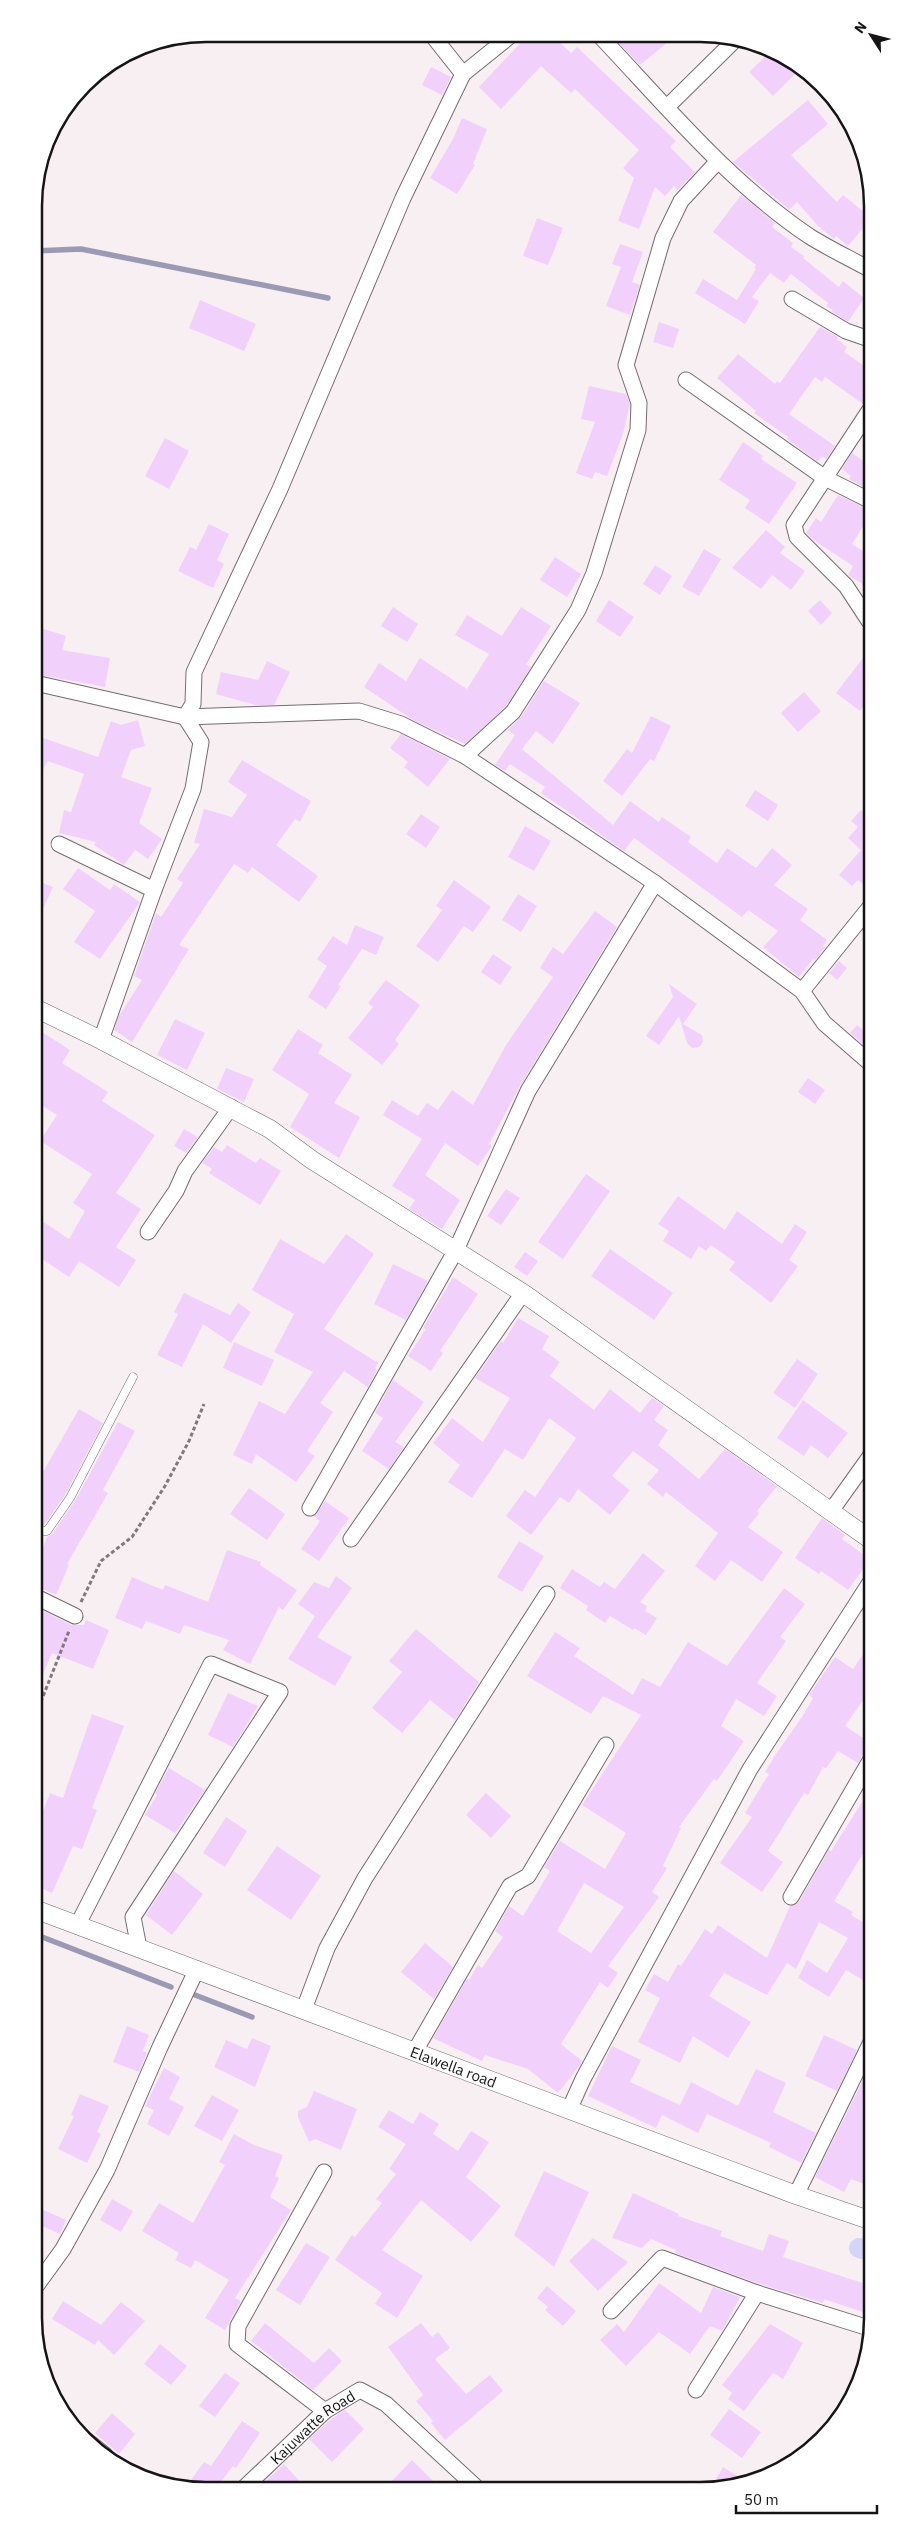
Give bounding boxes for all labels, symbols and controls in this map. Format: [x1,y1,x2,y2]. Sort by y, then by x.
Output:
north arrow [846,10,896,60]
text: N [850,18,871,37]
street label: Elawella road [408,2042,499,2091]
street label: Kajuwatte Road [266,2386,358,2468]
scale bar [736,2482,877,2514]
text: 50 m [744,2490,779,2509]

